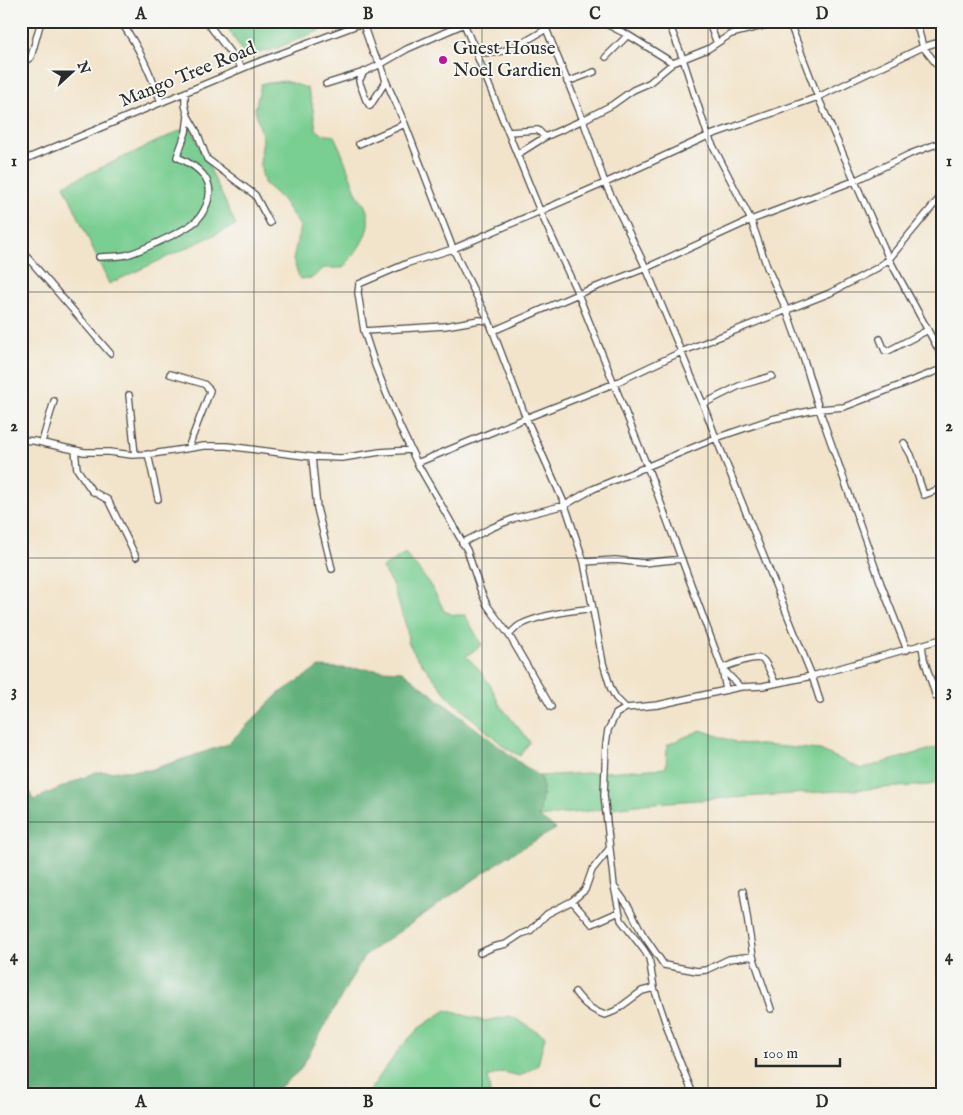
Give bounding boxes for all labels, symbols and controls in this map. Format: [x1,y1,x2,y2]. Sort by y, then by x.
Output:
text: A [135,5,148,25]
text: B [363,5,374,25]
text: C [589,5,601,25]
text: D [816,5,829,25]
street label: Mango Tree Road [116,36,260,113]
place label: Guest House Noel Gardien [453,37,561,83]
north arrow [48,48,98,98]
marker: Guest House Noel Gardien [437,54,449,66]
text: N [72,58,94,77]
text: 1 [11,152,17,172]
text: 1 [946,152,952,172]
text: 2 [10,417,18,437]
text: 2 [945,417,953,437]
text: 3 [11,682,17,702]
text: 3 [946,682,952,702]
text: 4 [10,947,19,967]
text: 4 [945,947,954,967]
scale bar [756,1035,839,1067]
text: 100 m [763,1044,799,1063]
text: A [135,1093,148,1113]
text: B [363,1093,374,1113]
text: C [589,1093,601,1113]
text: D [816,1093,829,1113]

